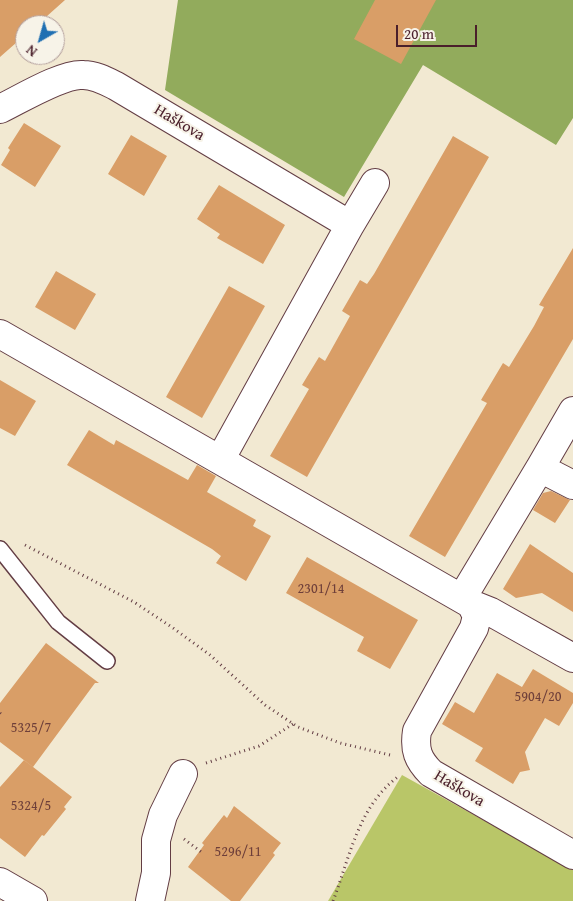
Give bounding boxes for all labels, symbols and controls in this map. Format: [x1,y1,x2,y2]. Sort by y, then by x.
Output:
north arrow [15,15,65,65]
scale bar [398,15,479,47]
text: 20 m [404,23,434,44]
text: N [22,40,41,62]
street label: Haškova [150,101,208,145]
house number: 2301/14 [297,581,345,597]
house number: 5904/20 [514,689,562,705]
house number: 5325/7 [11,720,51,736]
street label: Haškova [430,767,488,811]
house number: 5324/5 [11,798,51,814]
house number: 5296/11 [214,844,262,860]

